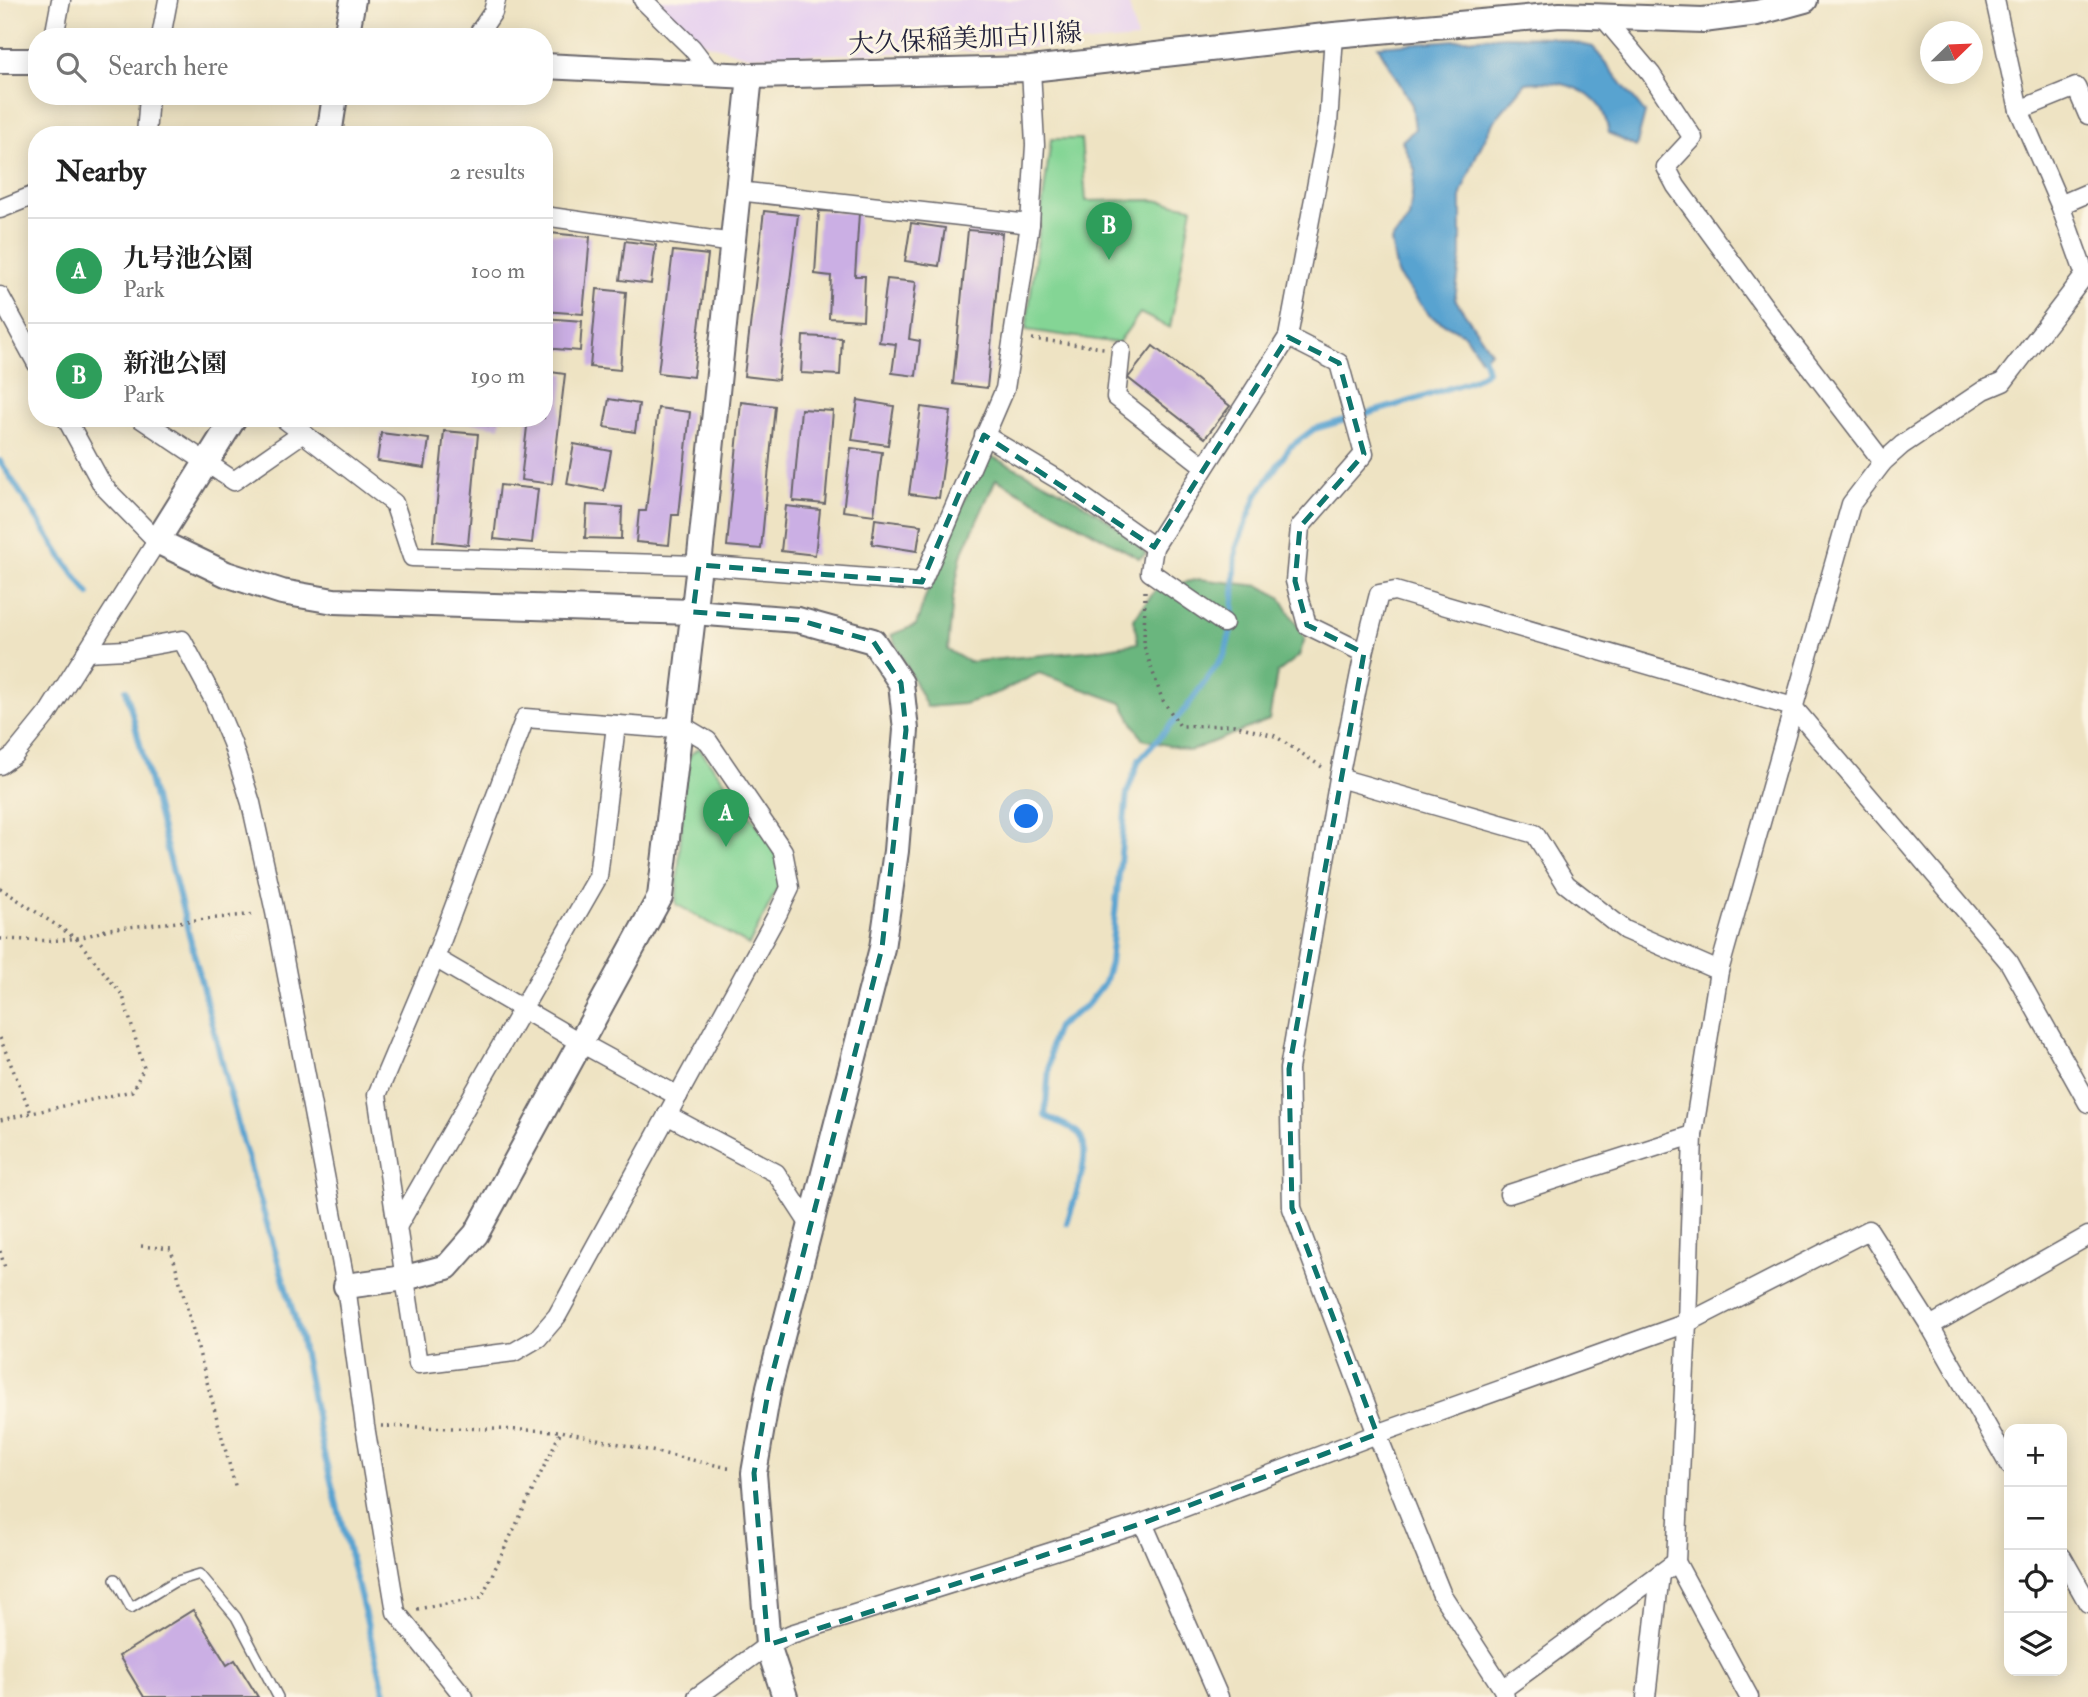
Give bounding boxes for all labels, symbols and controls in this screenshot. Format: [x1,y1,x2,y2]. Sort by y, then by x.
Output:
street label: 大久保稲美加古川線 [847,17,1083,61]
north arrow [1920,21,1983,84]
search box [28,28,553,105]
icon: search [52,48,90,86]
text: Search here [108,51,228,83]
text: Nearby [56,153,146,190]
text: 2 results [450,157,525,186]
pin: B [1086,202,1132,260]
text: 九号池公園 [123,243,253,275]
text: A [72,256,86,285]
text: 100 m [471,256,525,285]
text: Park [123,275,165,304]
text: 新池公園 [123,348,227,380]
text: B [71,361,87,390]
text: 190 m [471,361,525,390]
text: Park [123,380,165,409]
pin: A [703,789,749,847]
your location [1009,799,1043,833]
map controls [2004,1424,2067,1676]
button: + [2004,1424,2067,1487]
button: − [2004,1487,2067,1550]
button: locate [2004,1550,2067,1613]
button: layers [2004,1613,2067,1676]

